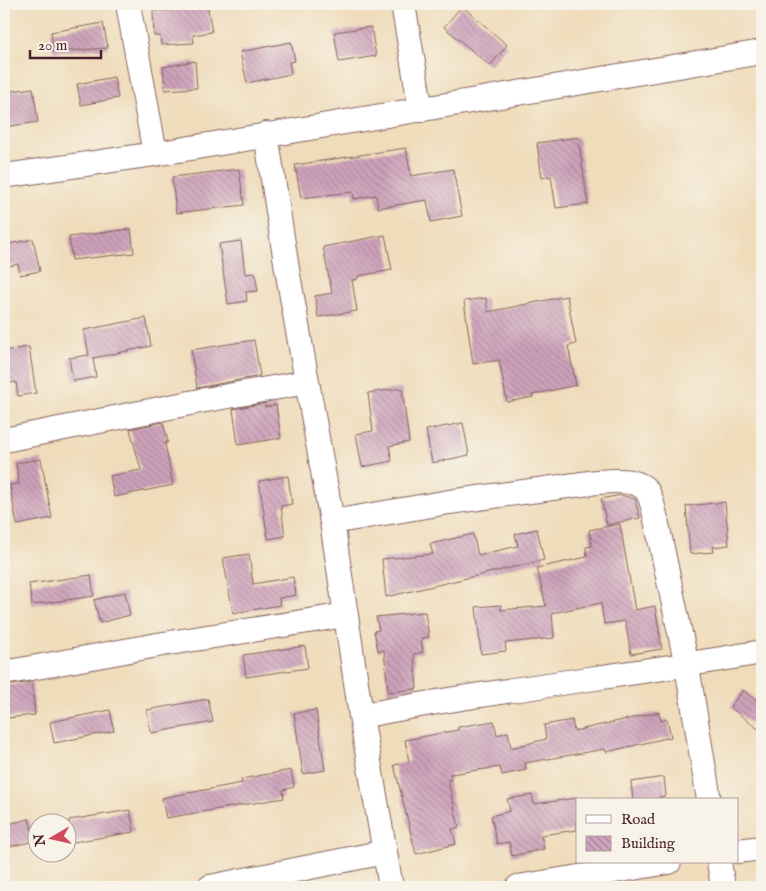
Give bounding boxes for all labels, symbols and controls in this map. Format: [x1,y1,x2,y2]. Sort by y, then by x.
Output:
scale bar [30,28,101,60]
text: 20 m [38,36,68,55]
legend [576,798,738,864]
text: Road [621,810,656,829]
north arrow [28,814,78,864]
text: N [30,832,50,848]
text: Building [621,834,676,853]

